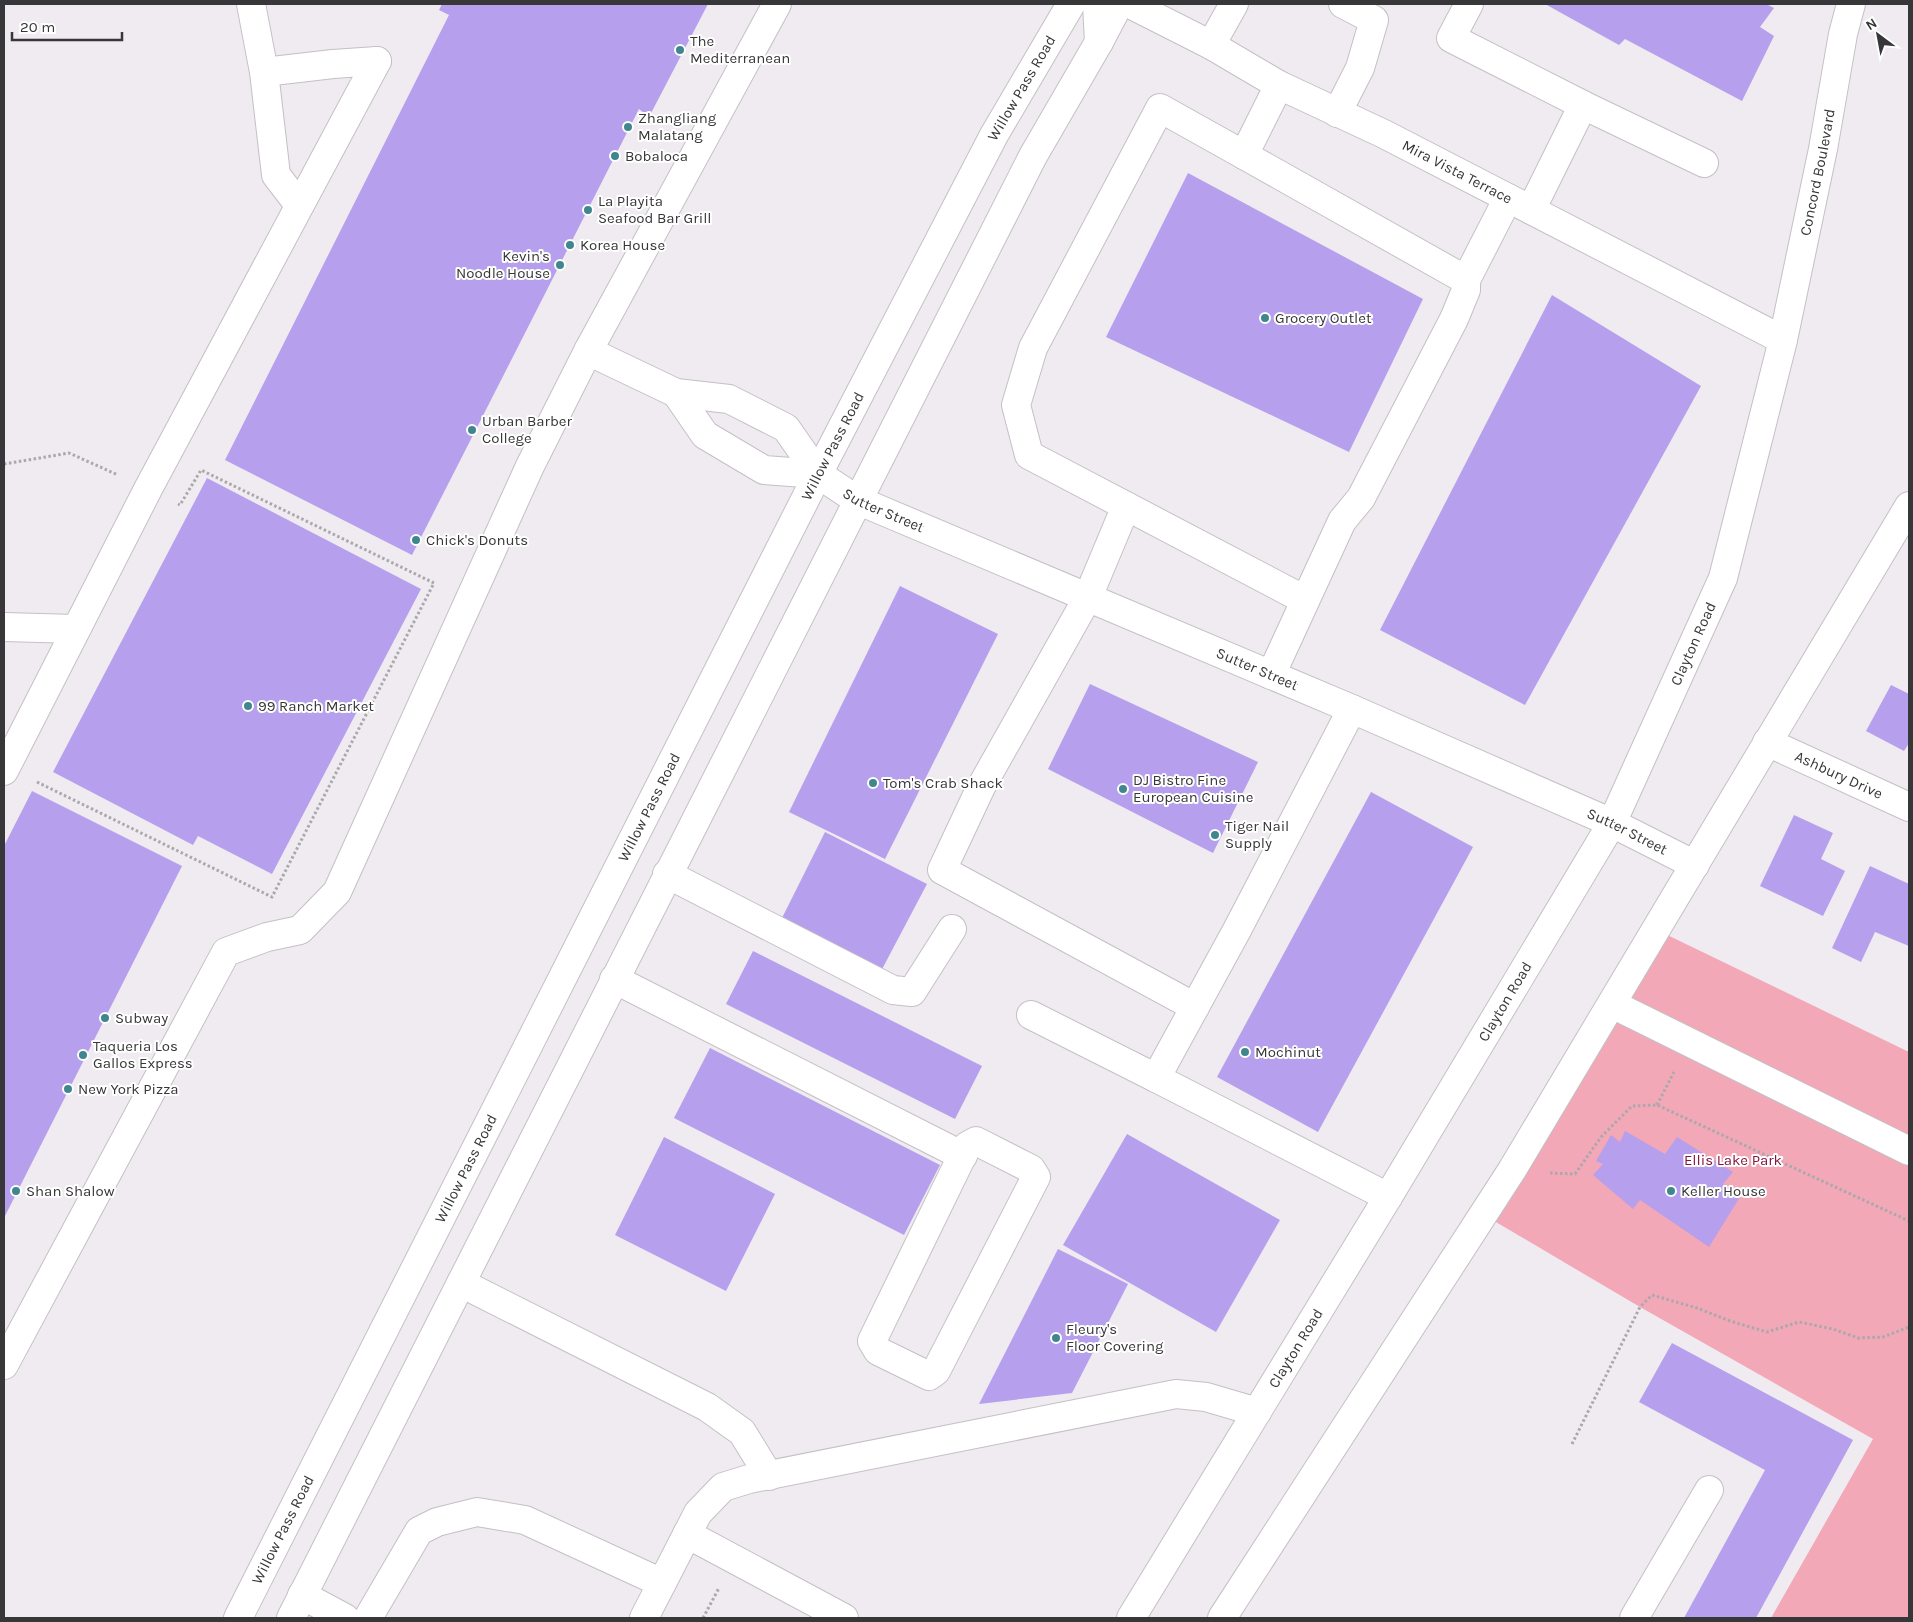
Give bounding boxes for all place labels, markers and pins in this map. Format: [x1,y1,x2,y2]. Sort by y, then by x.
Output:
place label: The Mediterranean [690,32,790,67]
marker: The Mediterranean [674,44,686,56]
place label: Zhangliang Malatang [638,109,717,144]
marker: Zhangliang Malatang [622,121,634,133]
place label: Bobaloca [625,147,688,165]
marker: Bobaloca [609,150,621,162]
place label: La Playita Seafood Bar Grill [598,192,712,227]
marker: La Playita Seafood Bar Grill [582,204,594,216]
place label: Korea House [580,236,665,254]
marker: Korea House [564,239,576,251]
place label: Kevin's Noodle House [456,247,550,282]
marker: Kevin's Noodle House [554,259,566,271]
place label: Grocery Outlet [1275,309,1372,327]
marker: Grocery Outlet [1259,312,1271,324]
place label: Urban Barber College [482,412,573,447]
marker: Urban Barber College [466,424,478,436]
place label: Chick's Donuts [426,531,528,549]
marker: Chick's Donuts [410,534,422,546]
place label: 99 Ranch Market [258,697,374,715]
marker: 99 Ranch Market [242,700,254,712]
place label: DJ Bistro Fine European Cuisine [1133,771,1253,806]
place label: Tom's Crab Shack [883,774,1003,792]
marker: Tom's Crab Shack [867,777,879,789]
marker: DJ Bistro Fine European Cuisine [1117,783,1129,795]
place label: Tiger Nail Supply [1225,817,1289,852]
marker: Tiger Nail Supply [1209,829,1221,841]
place label: Subway [115,1009,168,1027]
marker: Subway [99,1012,111,1024]
place label: Taqueria Los Gallos Express [93,1037,193,1072]
place label: Mochinut [1255,1043,1321,1061]
marker: Mochinut [1239,1046,1251,1058]
marker: Taqueria Los Gallos Express [77,1049,89,1061]
place label: New York Pizza [78,1080,179,1098]
marker: New York Pizza [62,1083,74,1095]
place label: Shan Shalow [26,1182,115,1200]
place label: Keller House [1681,1182,1766,1200]
marker: Shan Shalow [10,1185,22,1197]
marker: Keller House [1665,1185,1677,1197]
place label: Fleury's Floor Covering [1066,1320,1164,1355]
marker: Fleury's Floor Covering [1050,1332,1062,1344]

